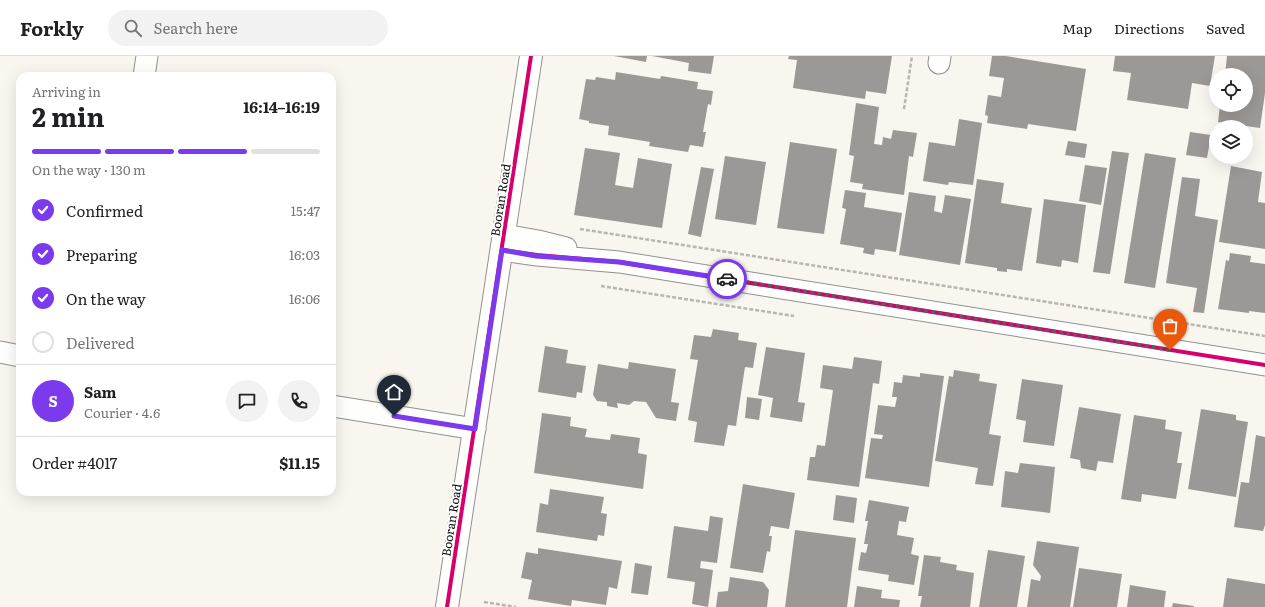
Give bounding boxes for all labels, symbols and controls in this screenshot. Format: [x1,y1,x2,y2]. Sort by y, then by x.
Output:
search box [108,10,388,46]
text: Forkly [20,14,84,42]
text: Search here [154,16,238,39]
icon: search [122,17,144,39]
text: Map [1062,18,1092,38]
text: Directions [1114,18,1184,38]
text: Saved [1206,18,1245,38]
map controls [1209,68,1253,164]
button: locate [1209,68,1253,112]
text: Arriving in [32,82,101,101]
text: 16:14–16:19 [243,95,320,118]
text: 2 min [32,96,105,135]
button: layers [1209,120,1253,164]
text: On the way · 130 m [32,160,146,179]
street label: Booran Road [485,162,515,238]
icon: check [32,199,54,221]
text: Confirmed [66,199,143,222]
text: 15:47 [291,201,320,220]
icon: check [32,243,54,265]
text: Preparing [66,243,137,266]
text: 16:03 [289,245,320,264]
courier [707,259,747,299]
icon: car [716,268,738,290]
icon: check [32,287,54,309]
text: On the way [66,287,146,310]
text: 16:06 [289,289,320,308]
pin [1153,309,1187,350]
icon: bag [1159,315,1181,337]
text: Delivered [66,331,135,354]
pin [377,375,411,416]
text: Sam [84,380,117,403]
button: chat [226,380,268,422]
button: phone [278,380,320,422]
icon: home [383,381,405,403]
text: S [48,389,58,412]
text: Courier · 4.6 [84,403,160,422]
text: Order #4017 [32,451,117,474]
text: $11.15 [279,451,320,474]
street label: Booran Road [436,482,466,558]

